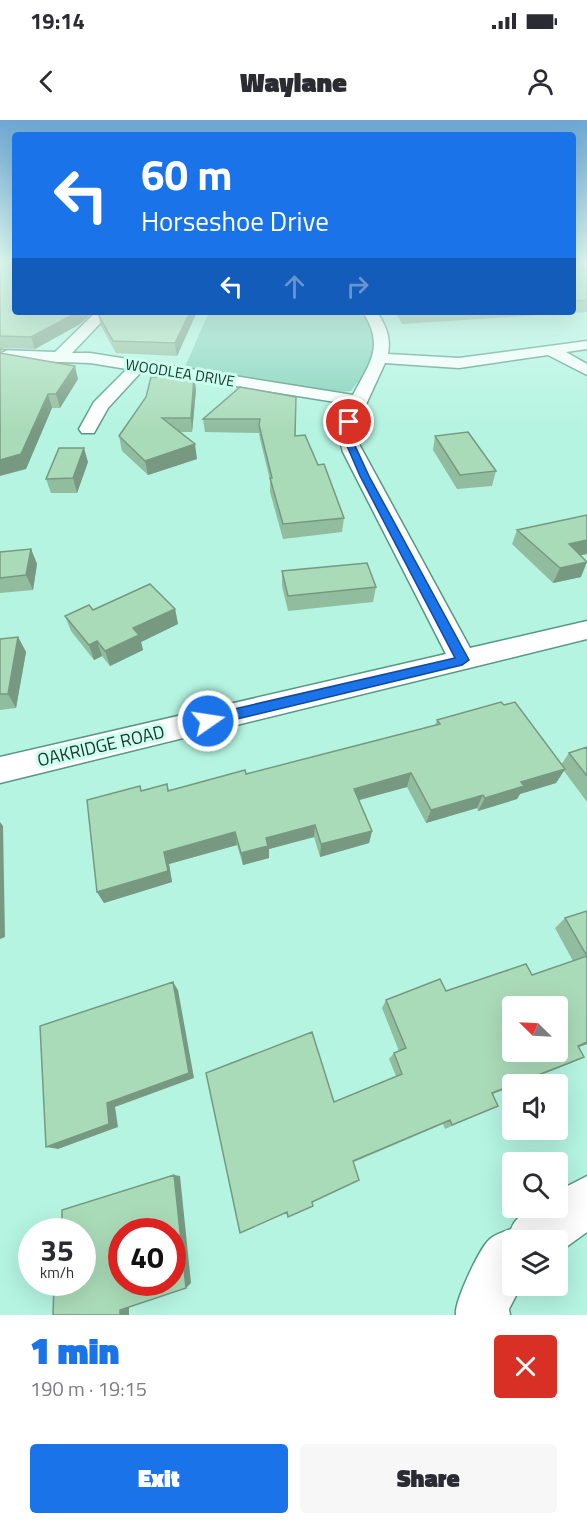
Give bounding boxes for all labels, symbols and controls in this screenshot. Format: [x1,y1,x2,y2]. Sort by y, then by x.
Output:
text: 19:14 [30,4,85,38]
text: Waylane [240,61,347,102]
icon: back [30,65,63,98]
icon: person [524,65,557,98]
text: 60 m [141,142,233,206]
icon: left [42,156,120,234]
text: Horseshoe Drive [141,200,329,241]
icon: left [215,270,248,303]
icon: ahead [278,270,311,303]
icon: right [341,270,374,303]
street label: WOODLEA DRIVE [124,353,236,392]
pin [323,396,374,447]
icon: arrive [332,405,365,438]
position arrow [176,689,240,753]
street label: OAKRIDGE ROAD [35,718,167,773]
north arrow [502,996,568,1062]
map controls [502,996,568,1296]
button: sound [502,1074,568,1140]
button: search [502,1152,568,1218]
speed limit sign: 40 [108,1218,186,1296]
text: 35 [40,1227,74,1273]
button: layers [502,1230,568,1296]
text: km/h [40,1261,74,1284]
text: 1 min [30,1323,119,1378]
button: close [494,1335,557,1398]
text: 190 m · 19:15 [30,1373,147,1404]
button: Exit [30,1444,288,1513]
button: Share [300,1444,557,1513]

